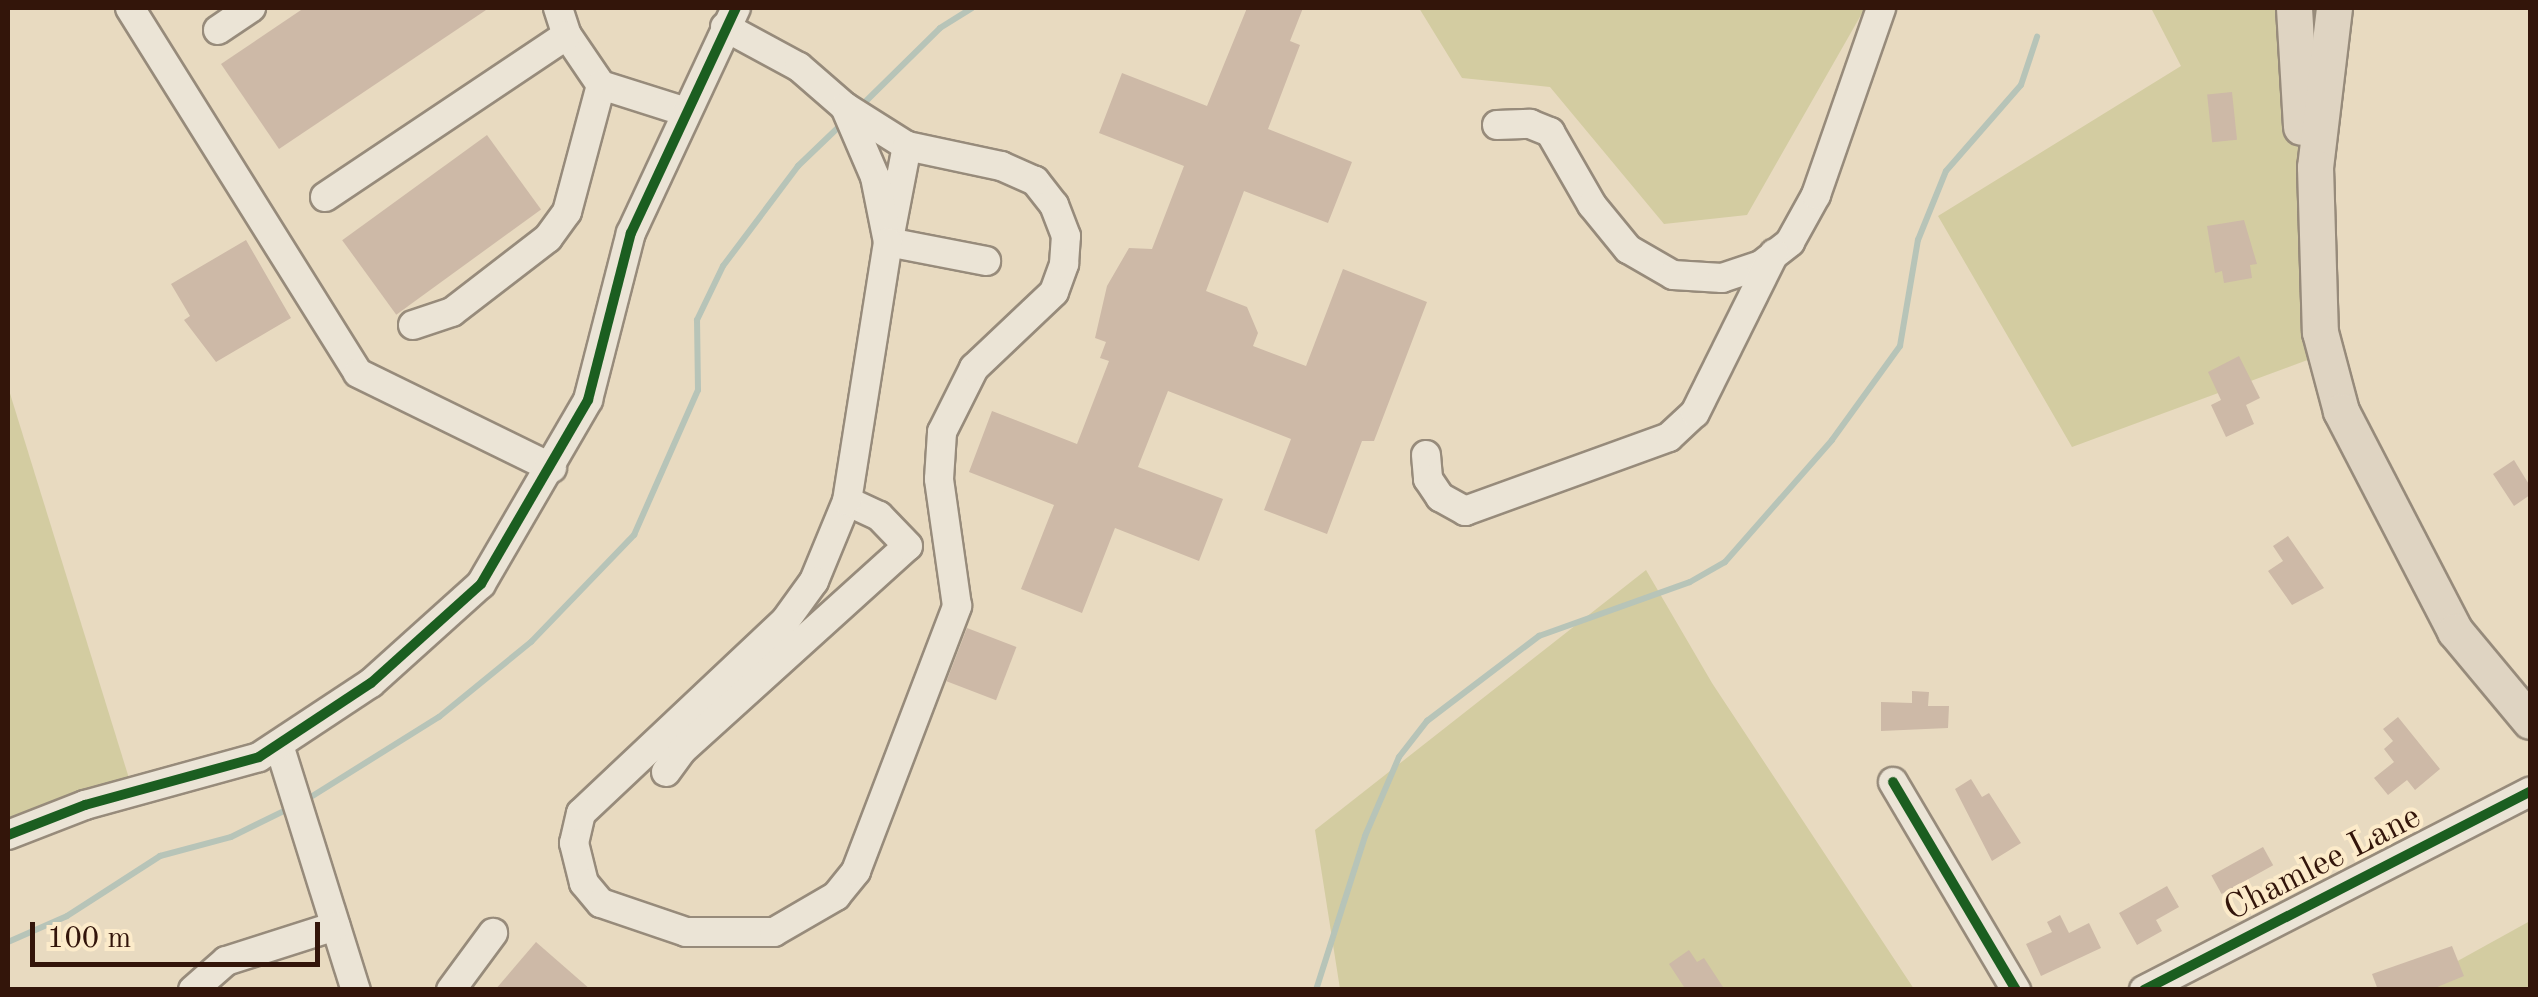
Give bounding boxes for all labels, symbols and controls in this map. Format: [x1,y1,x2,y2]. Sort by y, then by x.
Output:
street label: Chamlee Lane [2218,797,2428,931]
scale bar [35,902,325,964]
text: 100 m [47,924,131,954]

